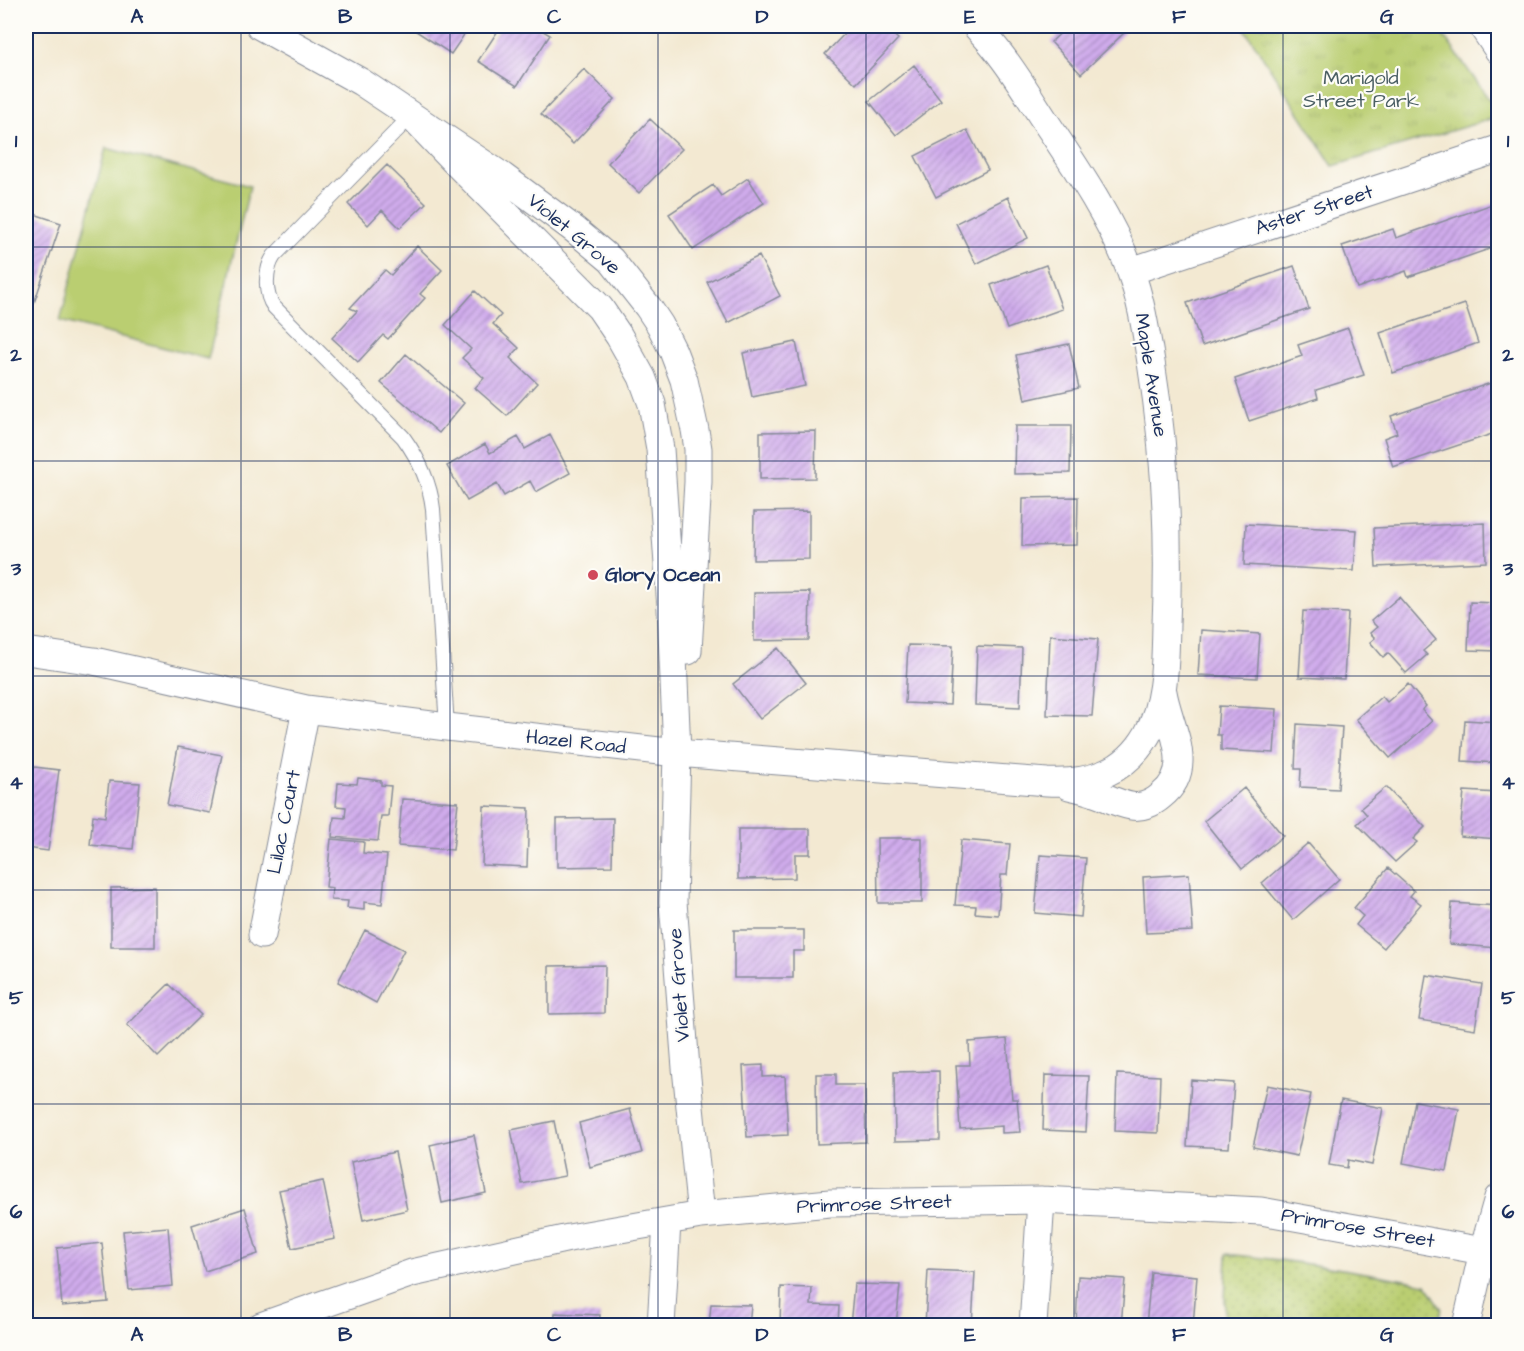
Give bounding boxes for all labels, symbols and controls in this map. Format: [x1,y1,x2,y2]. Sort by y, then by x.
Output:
text: A [131,3,144,31]
text: B [338,3,353,31]
text: C [547,3,562,31]
text: D [756,3,769,31]
text: E [964,3,976,31]
text: F [1172,3,1187,31]
text: G [1380,3,1394,31]
park label: Marigold Street Park [1303,64,1419,115]
text: 1 [15,127,18,155]
text: 1 [1507,127,1510,155]
street label: Aster Street [1251,178,1377,242]
street label: Violet Grove [521,187,627,282]
street label: Maple Avenue [1127,311,1175,439]
text: 2 [9,341,22,369]
text: 2 [1501,341,1514,369]
text: 3 [10,555,22,583]
text: 3 [1502,555,1514,583]
place label: Glory Ocean [605,561,720,590]
marker: Glory Ocean [586,568,600,582]
street label: Hazel Road [525,723,627,761]
street label: Lilac Court [260,768,308,876]
text: 4 [9,769,23,797]
text: 4 [1501,769,1515,797]
street label: Violet Grove [661,927,697,1043]
text: 5 [9,984,24,1012]
text: 5 [1501,984,1516,1012]
street label: Primrose Street [796,1187,952,1221]
text: 6 [10,1198,23,1226]
text: 6 [1502,1198,1515,1226]
street label: Primrose Street [1279,1201,1437,1255]
text: A [131,1321,144,1349]
text: B [338,1321,353,1349]
text: C [547,1321,562,1349]
text: D [756,1321,769,1349]
text: E [964,1321,976,1349]
text: F [1172,1321,1187,1349]
text: G [1380,1321,1394,1349]

